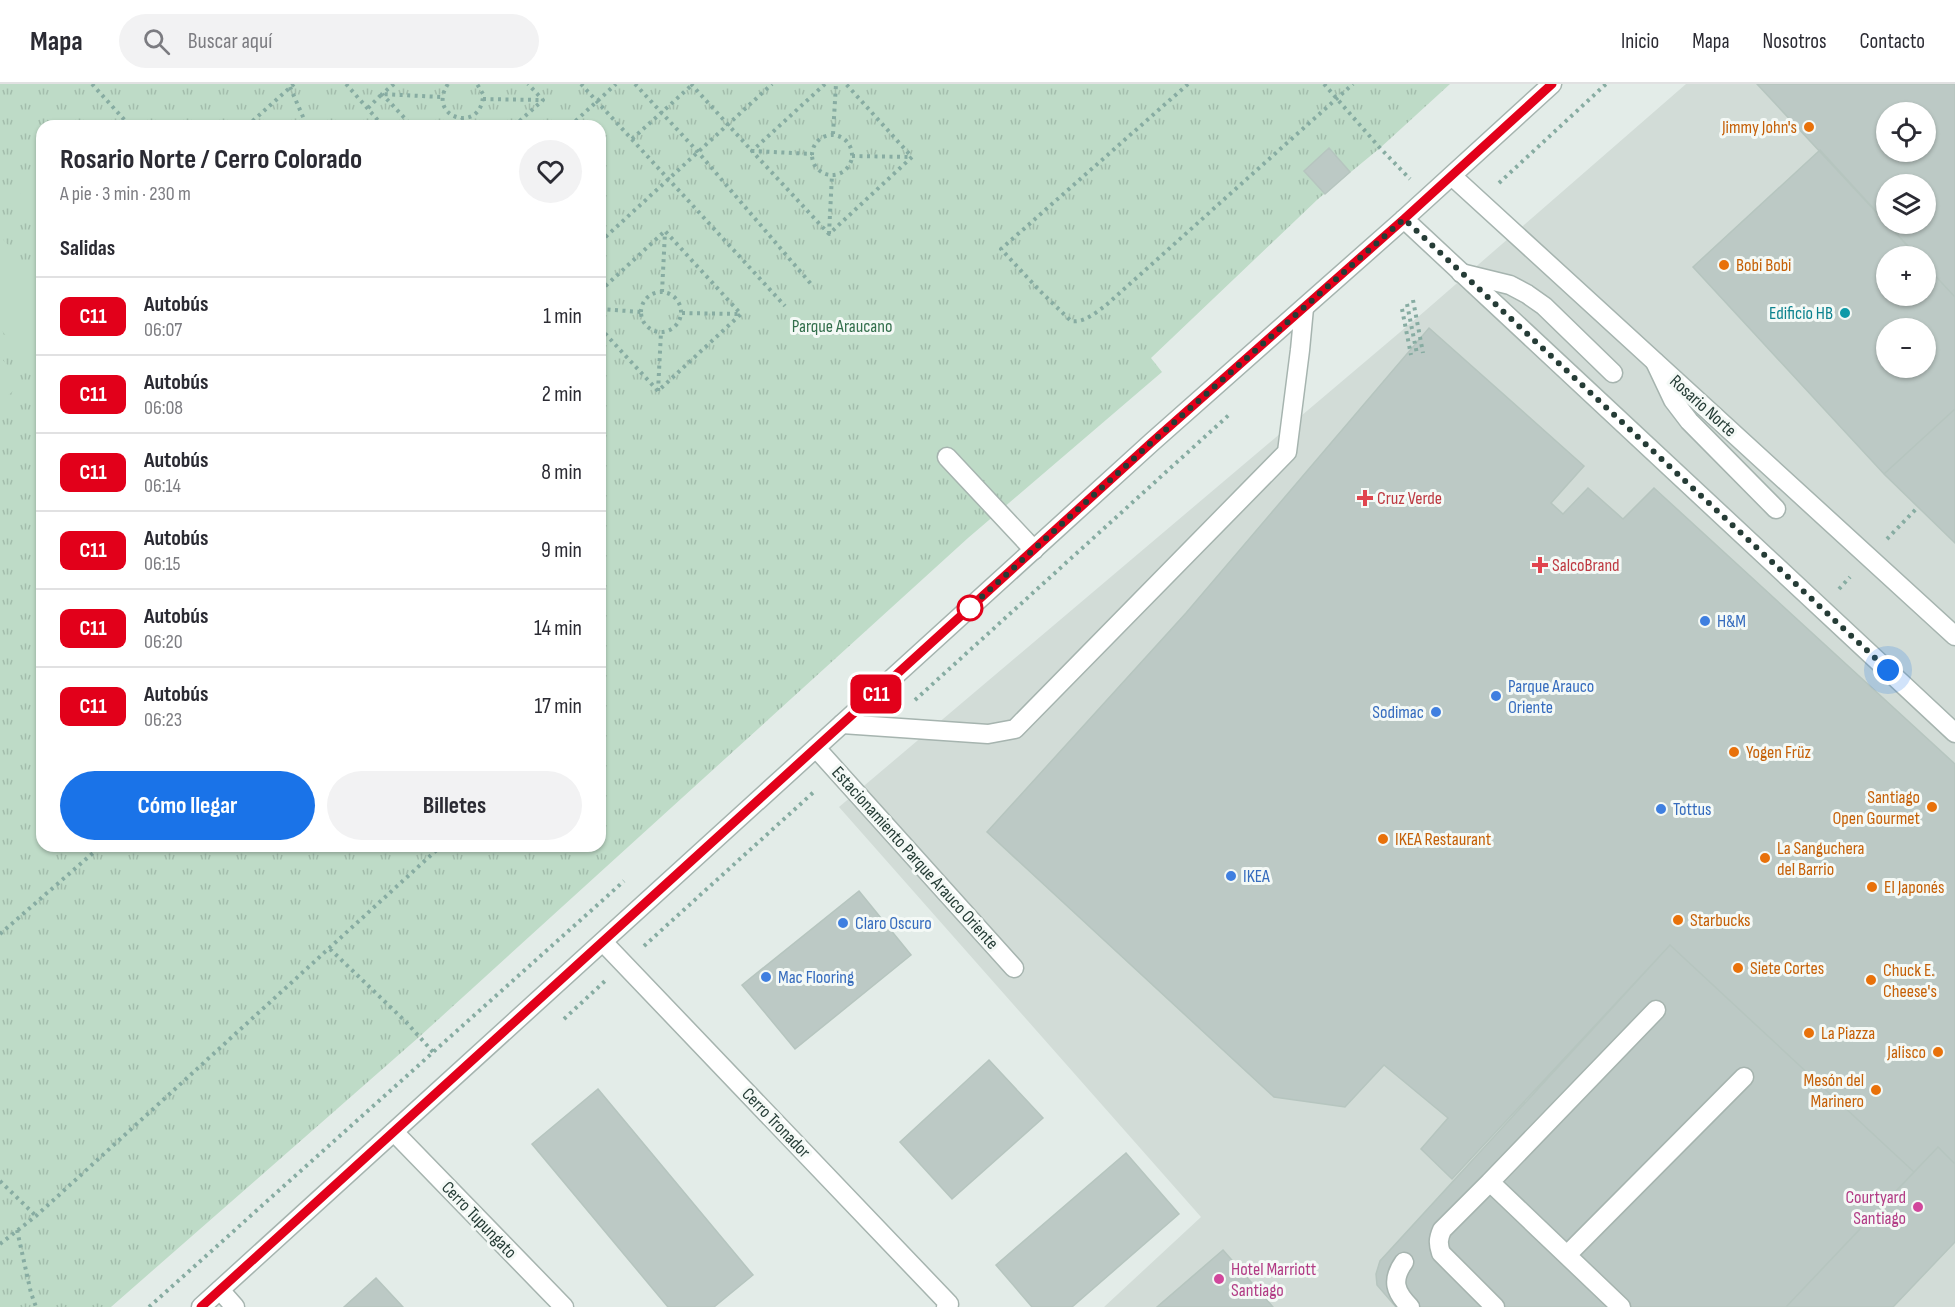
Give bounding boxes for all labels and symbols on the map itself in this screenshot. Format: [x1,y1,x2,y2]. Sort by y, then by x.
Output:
place label: Jimmy John's [1721,117,1797,138]
marker: Jimmy John's [1802,120,1816,134]
place label: Bobi Bobi [1736,255,1791,276]
marker: Bobi Bobi [1717,258,1731,272]
place label: Edificio HB [1769,303,1833,324]
marker: Edificio HB [1838,306,1852,320]
park label: Parque Araucano [792,316,892,337]
street label: Rosario Norte [1665,371,1741,441]
place label: Cruz Verde [1377,488,1442,509]
marker: Cruz Verde [1358,491,1372,505]
place label: SalcoBrand [1552,555,1620,576]
marker: SalcoBrand [1533,558,1547,572]
unlabelled marker [957,595,983,621]
place label: H&M [1717,611,1746,632]
marker: H&M [1698,614,1712,628]
your location [1873,655,1903,685]
line badge: C11 [842,674,910,714]
place label: Parque Arauco Oriente [1508,676,1594,718]
marker: Parque Arauco Oriente [1489,689,1503,703]
place label: Sodimac [1372,702,1424,723]
marker: Sodimac [1429,705,1443,719]
place label: Yogen Früz [1746,742,1811,763]
marker: Yogen Früz [1727,745,1741,759]
street label: Estacionamiento Parque Arauco Oriente [827,762,1003,954]
place label: Santiago Open Gourmet [1832,787,1920,829]
place label: Tottus [1673,799,1712,820]
marker: Santiago Open Gourmet [1925,800,1939,814]
marker: Tottus [1654,802,1668,816]
place label: IKEA Restaurant [1395,829,1492,850]
marker: IKEA Restaurant [1376,832,1390,846]
place label: La Sanguchera del Barrio [1777,838,1865,880]
marker: La Sanguchera del Barrio [1758,851,1772,865]
place label: IKEA [1243,866,1270,887]
marker: IKEA [1224,869,1238,883]
place label: El Japonés [1884,877,1945,898]
marker: El Japonés [1865,880,1879,894]
place label: Starbucks [1690,910,1750,931]
place label: Claro Oscuro [855,913,932,934]
marker: Starbucks [1671,913,1685,927]
marker: Claro Oscuro [836,916,850,930]
place label: Siete Cortes [1750,958,1824,979]
place label: Chuck E. Cheese's [1883,960,1937,1002]
marker: Siete Cortes [1731,961,1745,975]
place label: Mac Flooring [778,967,854,988]
marker: Mac Flooring [759,970,773,984]
marker: Chuck E. Cheese's [1864,973,1878,987]
place label: La Piazza [1821,1023,1875,1044]
marker: La Piazza [1802,1026,1816,1040]
place label: Jalisco [1886,1042,1926,1063]
marker: Jalisco [1931,1045,1945,1059]
place label: Mesón del Marinero [1803,1070,1864,1112]
marker: Mesón del Marinero [1869,1083,1883,1097]
street label: Cerro Tronador [737,1084,815,1162]
street label: Cerro Tupungato [437,1177,521,1263]
place label: Courtyard Santiago [1846,1187,1906,1229]
marker: Courtyard Santiago [1911,1200,1925,1214]
place label: Hotel Marriott Santiago [1231,1259,1317,1301]
marker: Hotel Marriott Santiago [1212,1272,1226,1286]

